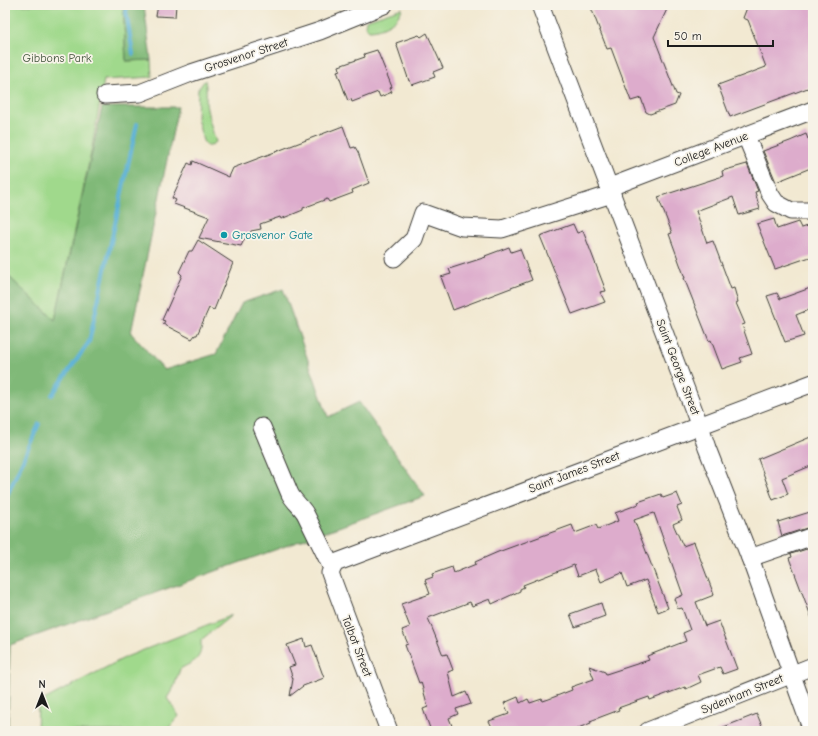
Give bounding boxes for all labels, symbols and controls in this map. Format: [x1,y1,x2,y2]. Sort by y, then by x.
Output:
scale bar [668,22,773,48]
text: 50 m [674,29,702,43]
street label: Grosvenor Street [202,35,290,75]
park label: Gibbons Park [22,51,92,65]
street label: College Avenue [672,129,750,169]
place label: Grosvenor Gate [232,228,313,242]
marker: Grosvenor Gate [219,230,229,240]
street label: Saint George Street [653,317,703,417]
street label: Saint James Street [527,448,622,496]
street label: Talbot Street [339,614,375,679]
street label: Sydenham Street [699,671,786,717]
north arrow [22,674,62,714]
text: N [38,678,46,691]

